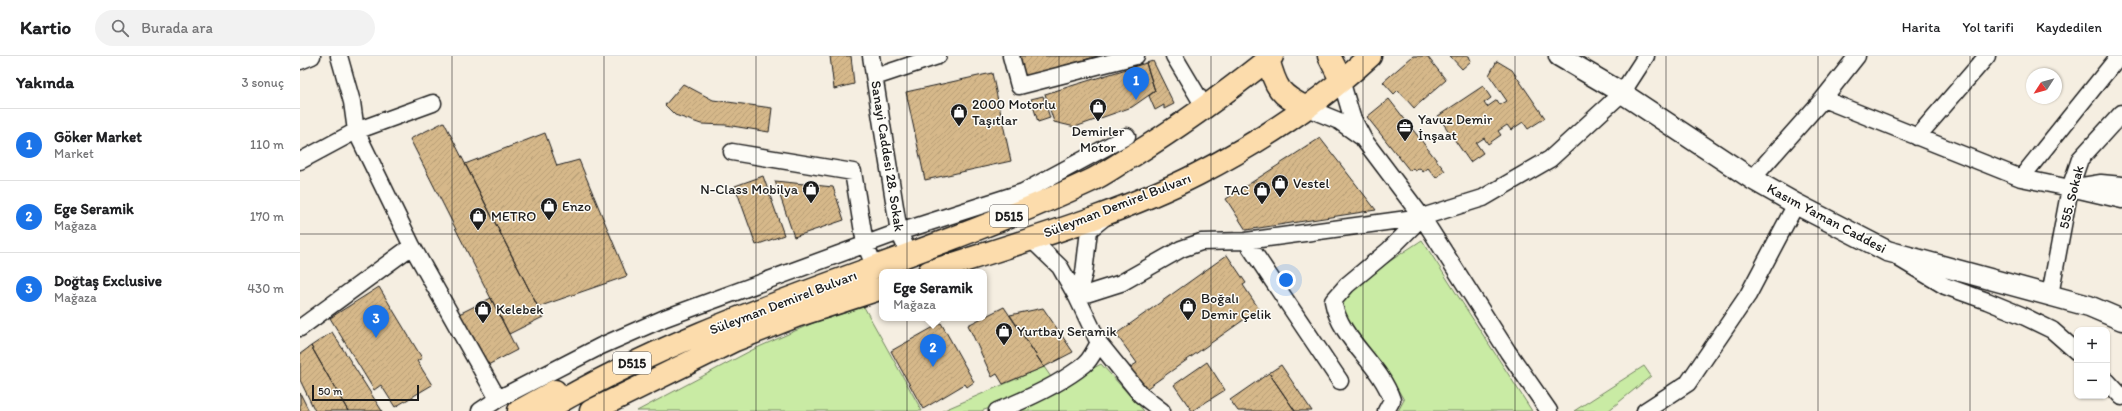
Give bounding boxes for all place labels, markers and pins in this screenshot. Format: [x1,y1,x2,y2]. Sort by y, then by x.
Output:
pin: 1 [1123,67,1149,100]
place label: 2000 Motorlu Taşıtlar [972,96,1056,129]
shop icon: Demirler Motor [1088,97,1108,122]
shop icon: 2000 Motorlu Taşıtlar [949,102,969,127]
place label: Yavuz Demir İnşaat [1418,111,1493,144]
office icon: Yavuz Demir İnşaat [1395,117,1415,142]
place label: Demirler Motor [1072,123,1125,156]
shop icon: Vestel [1270,173,1290,198]
place label: Vestel [1293,175,1329,192]
shop icon: N-Class Mobilya [801,179,821,204]
shop icon: TAC [1252,180,1272,205]
place label: N-Class Mobilya [700,181,799,198]
place label: TAC [1224,182,1249,199]
shop icon: Enzo [539,196,559,221]
place label: Enzo [562,198,591,215]
shop icon: METRO [468,206,488,231]
place label: METRO [491,208,536,225]
place label: Boğalı Demir Çelik [1201,290,1272,323]
shop icon: Boğalı Demir Çelik [1178,296,1198,321]
shop icon: Kelebek [473,299,493,324]
place label: Kelebek [496,301,544,318]
pin: 3 [363,305,389,338]
shop icon: Yurtbay Seramik [994,321,1014,346]
place label: Yurtbay Seramik [1017,323,1117,340]
pin: 2 [920,334,946,367]

